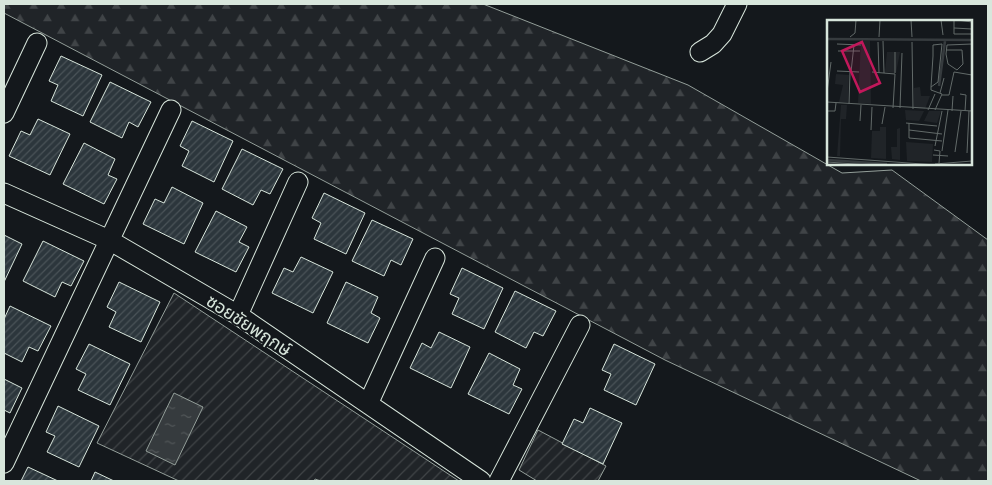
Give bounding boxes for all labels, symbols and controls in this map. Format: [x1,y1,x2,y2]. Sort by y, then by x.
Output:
inset map [827,20,972,165]
street label: ซอยชัยพฤกษ์ [201,288,297,362]

